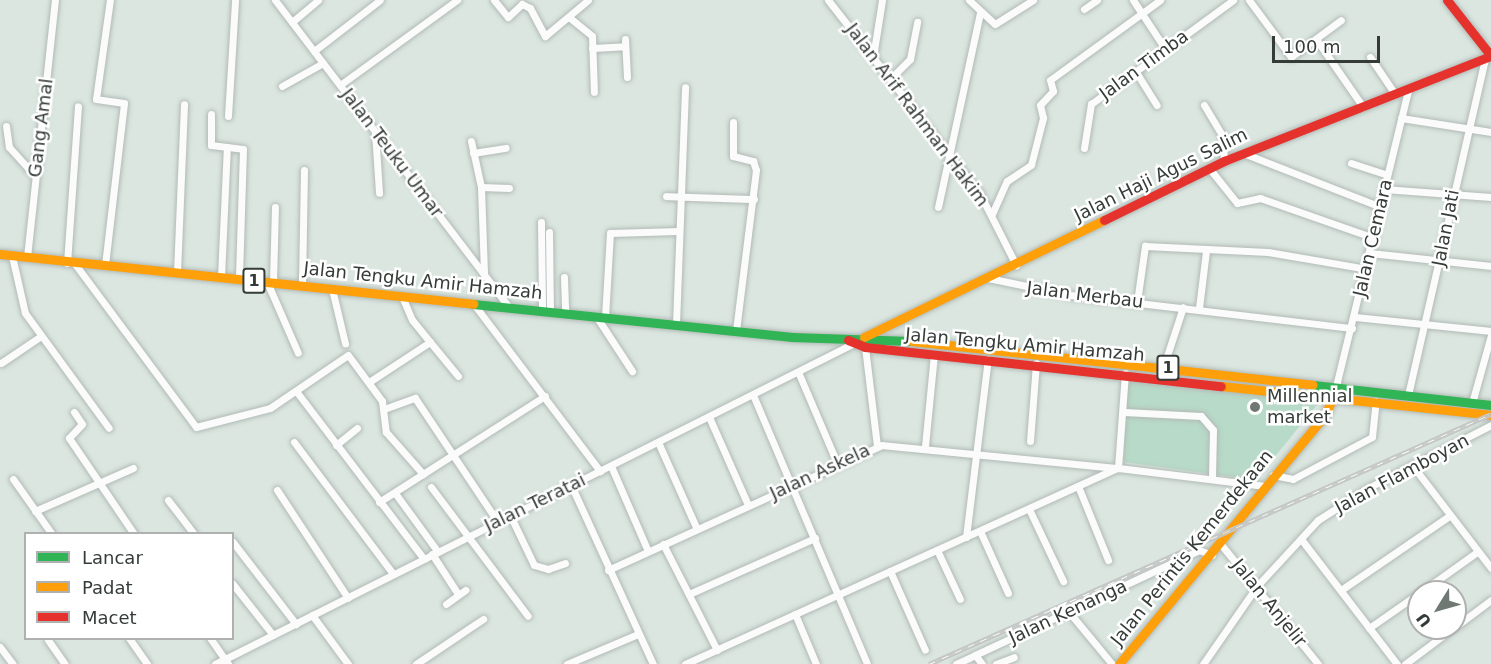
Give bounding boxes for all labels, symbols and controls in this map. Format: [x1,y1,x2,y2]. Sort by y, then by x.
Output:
street label: Jalan Arif Rahman Hakim [841,19,993,211]
scale bar [1275,24,1383,62]
street label: Jalan Timba [1095,25,1193,105]
text: 100 m [1283,36,1341,57]
street label: Gang Amal [24,77,58,179]
street label: Jalan Teuku Umar [336,84,448,222]
street label: Jalan Haji Agus Salim [1071,124,1251,226]
street label: Jalan Cemara [1349,177,1397,299]
street label: Jalan Jati [1428,188,1464,268]
street label: Jalan Tengku Amir Hamzah [302,258,544,304]
road number: 1 [242,268,266,294]
street label: Jalan Merbau [1025,277,1145,313]
street label: Jalan Tengku Amir Hamzah [904,324,1146,366]
road number: 1 [1156,355,1180,381]
place label: Millennial market [1267,386,1352,428]
marker: Millennial market [1248,400,1262,414]
street label: Jalan Flamboyan [1331,430,1473,518]
street label: Jalan Askela [766,439,874,505]
street label: Jalan Perintis Kemerdekaan [1106,446,1278,650]
street label: Jalan Teratai [481,469,589,537]
legend [24,532,234,640]
text: Lancar [82,547,143,568]
street label: Jalan Anjelir [1227,555,1311,651]
street label: Jalan Kenanga [1006,575,1130,649]
text: Padat [82,577,133,598]
north arrow [1407,580,1467,640]
text: Macet [82,607,137,628]
text: U [1412,609,1435,631]

